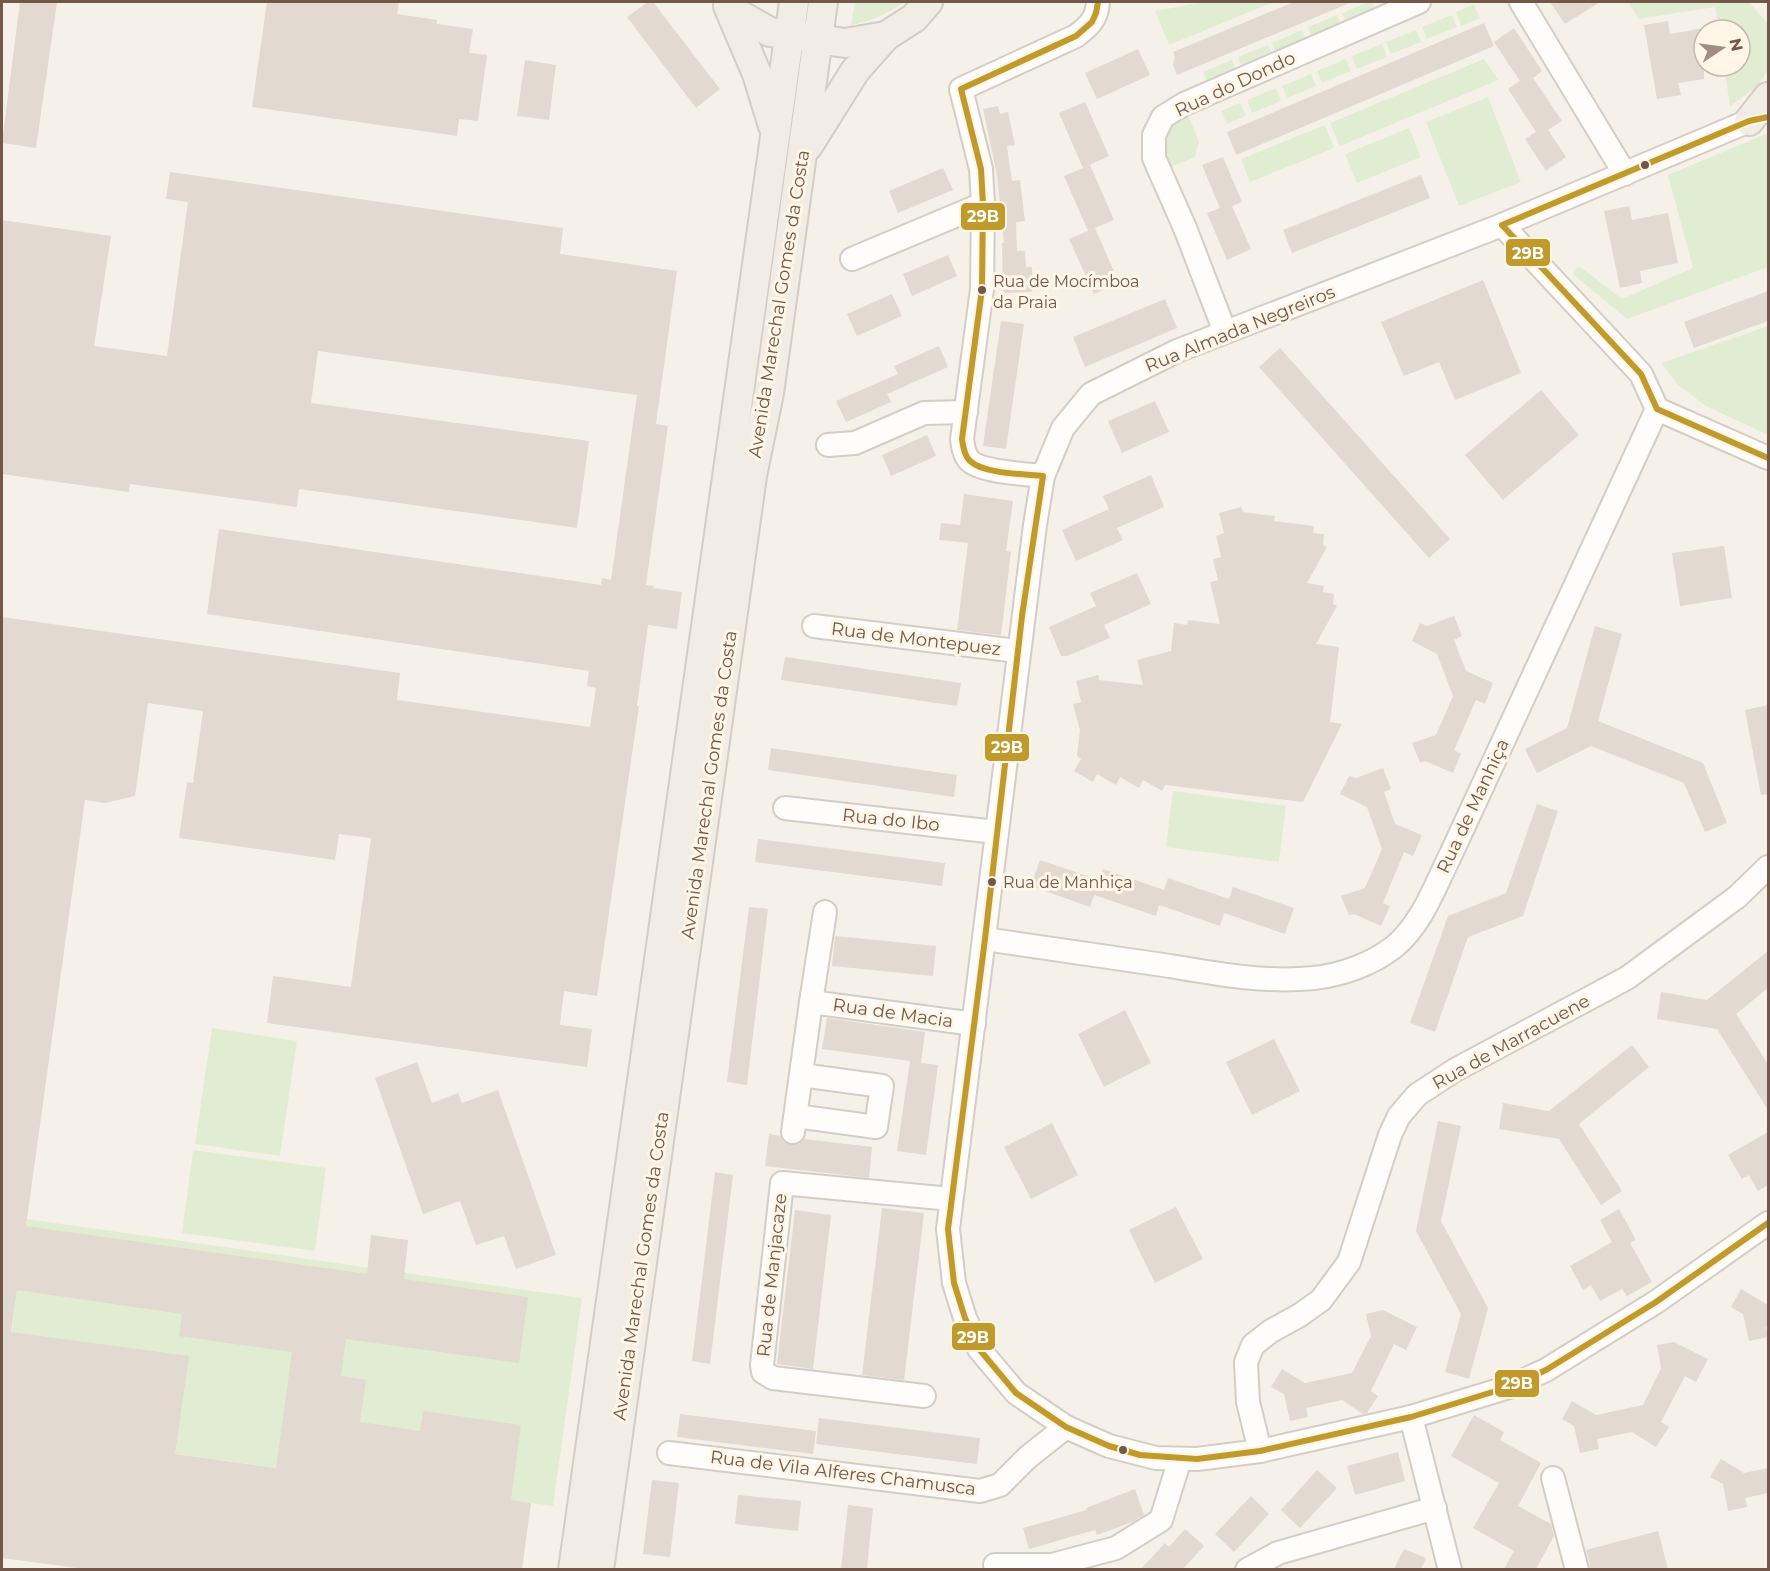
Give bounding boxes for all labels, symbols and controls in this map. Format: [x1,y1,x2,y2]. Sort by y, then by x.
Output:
north arrow [1692,18,1752,78]
text: N [1725,36,1747,53]
street label: Rua do Dondo [1171,46,1299,122]
street label: Avenida Marechal Gomes da Costa [744,148,814,460]
unlabelled marker [1639,159,1651,171]
line badge: 29B [960,202,1006,231]
text: 29B [967,207,999,226]
line badge: 29B [1505,238,1551,267]
text: 29B [1512,244,1544,263]
place label: Rua de Mocímboa da Praia [993,272,1139,312]
street label: Rua Almada Negreiros [1142,281,1338,377]
marker: Rua de Mocímboa da Praia [976,284,988,296]
street label: Rua de Montepuez [830,618,1002,660]
street label: Avenida Marechal Gomes da Costa [676,629,742,941]
line badge: 29B [984,733,1030,762]
street label: Rua de Manhiça [1432,735,1514,877]
text: 29B [991,738,1023,757]
street label: Rua do Ibo [841,804,941,836]
place label: Rua de Manhiça [1003,873,1133,892]
marker: Rua de Manhiça [986,876,998,888]
street label: Rua de Marracuene [1429,990,1594,1094]
street label: Rua de Macia [831,994,955,1032]
street label: Avenida Marechal Gomes da Costa [608,1110,674,1422]
street label: Rua de Manjacaze [752,1192,792,1358]
line badge: 29B [951,1322,996,1351]
text: 29B [957,1328,989,1347]
line badge: 29B [1494,1369,1540,1398]
text: 29B [1501,1374,1533,1393]
unlabelled marker [1117,1444,1129,1456]
street label: Rua de Vila Alferes Chamusca [709,1446,977,1500]

